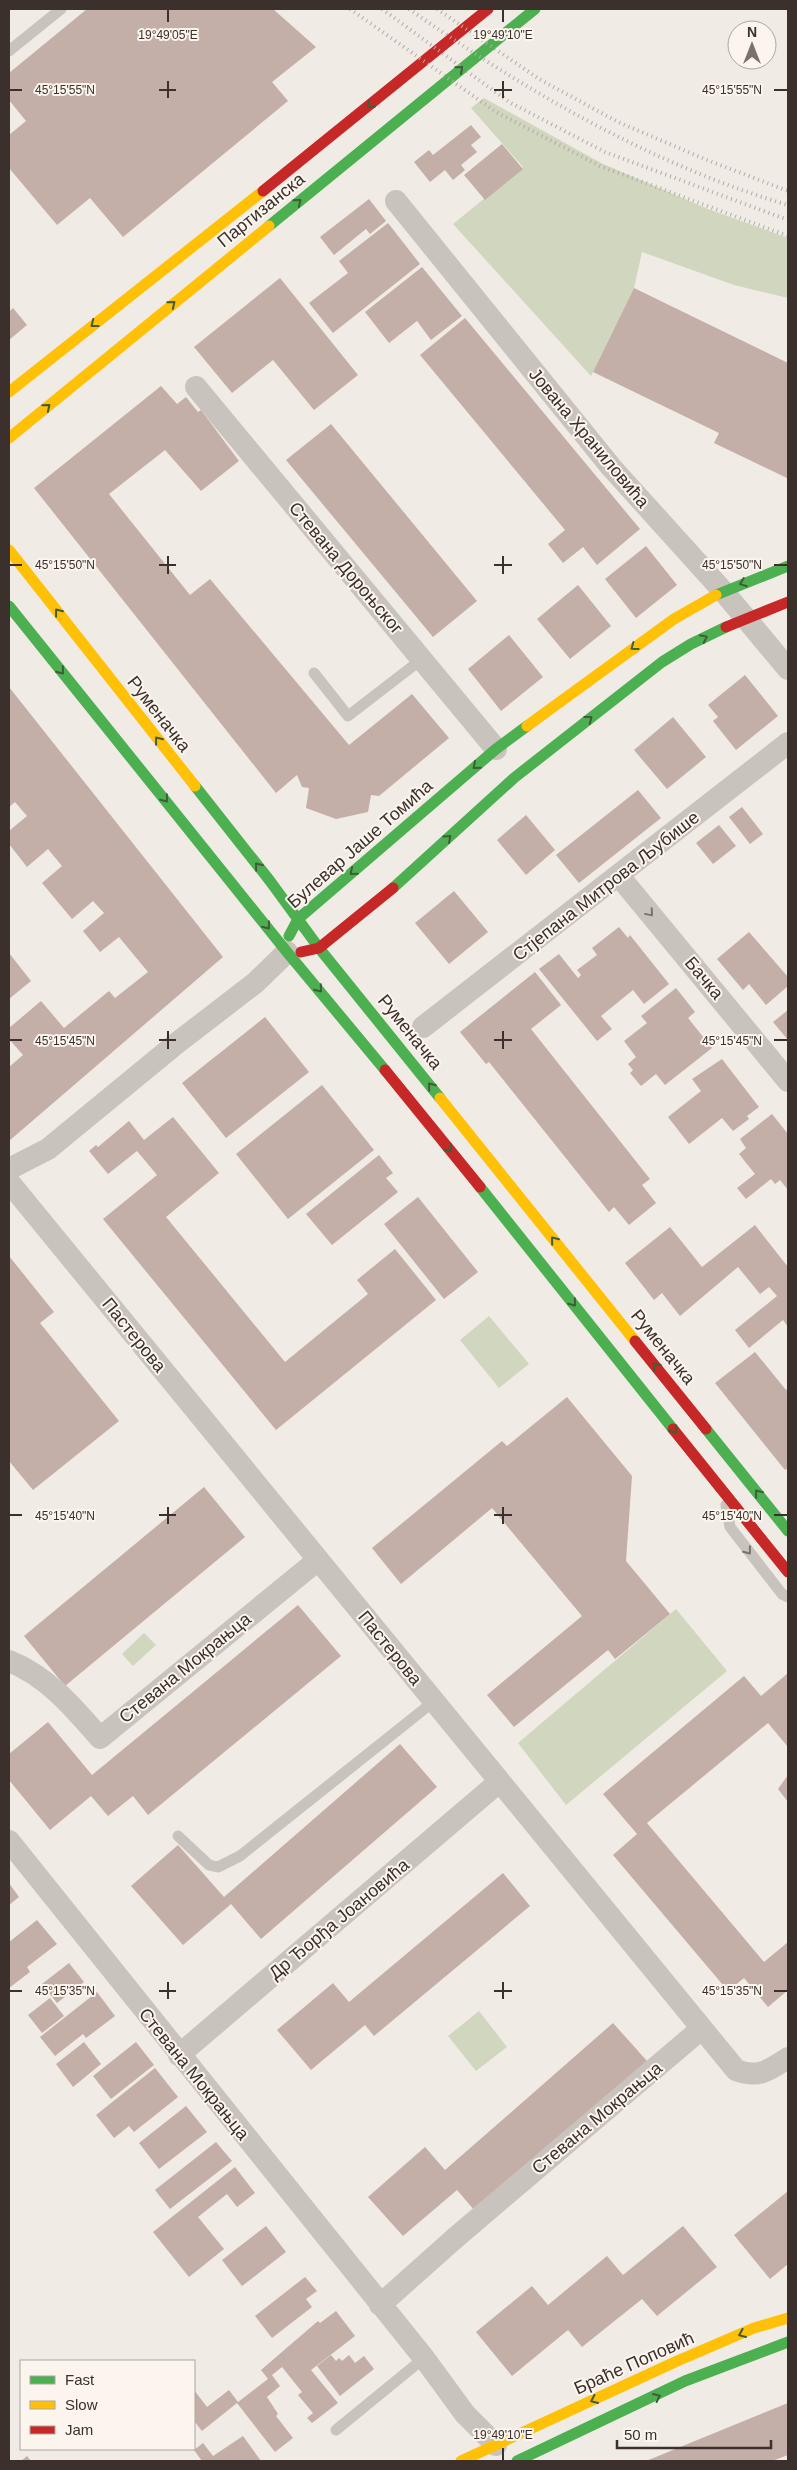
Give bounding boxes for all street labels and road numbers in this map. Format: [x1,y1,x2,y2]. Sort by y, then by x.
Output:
street label: Партизанска [213,168,309,251]
street label: Јована Храниловића [525,364,654,512]
street label: Стевана Дороњског [285,498,407,638]
street label: Руменачка [123,672,195,757]
street label: Булевар Јаше Томића [283,775,437,912]
street label: Стјепана Митрова Љубише [509,807,703,965]
street label: Бачка [681,953,728,1004]
street label: Руменачка [374,991,447,1074]
street label: Пастерова [98,1294,171,1377]
street label: Руменачка [627,1306,700,1389]
street label: Пастерова [354,1607,427,1690]
street label: Стевана Мокрањца [115,1608,256,1727]
street label: Др Ђорђа Јоановића [265,1854,414,1983]
street label: Стевана Мокрањца [135,2004,254,2145]
street label: Стевана Мокрањца [528,2057,667,2178]
street label: Браће Поповић [571,2328,697,2398]

